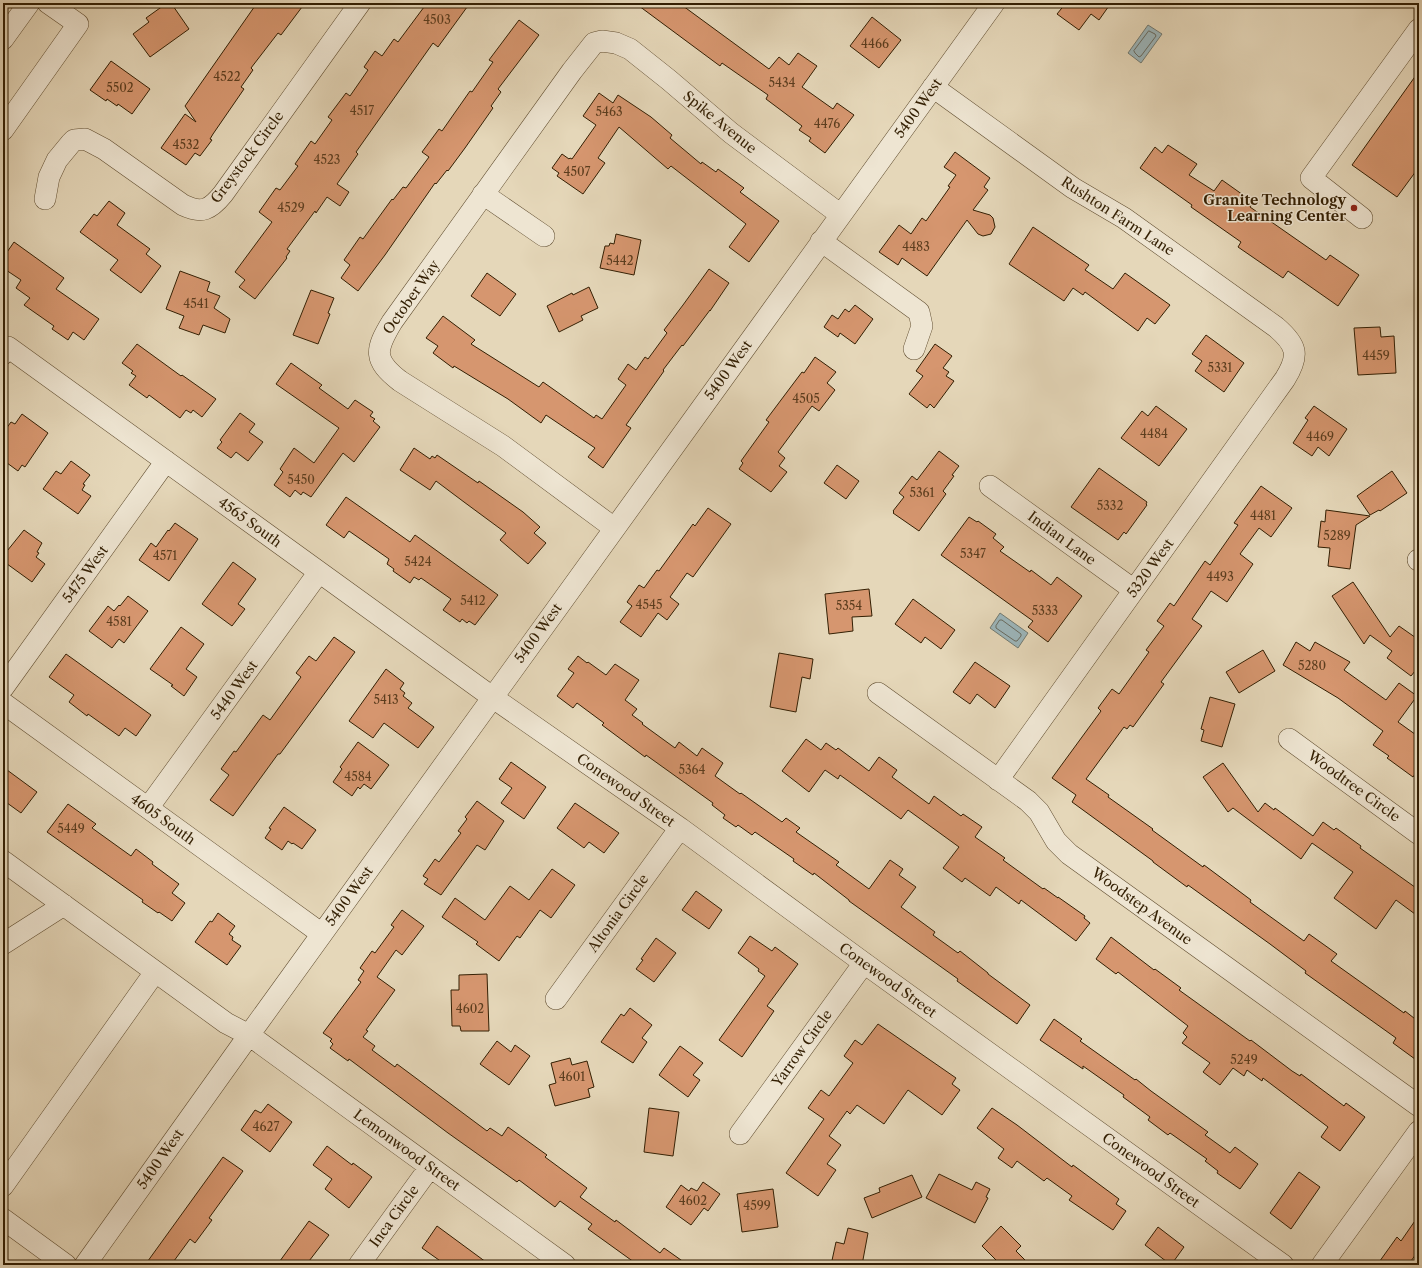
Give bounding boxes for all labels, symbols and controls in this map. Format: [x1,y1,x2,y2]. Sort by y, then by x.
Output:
house number: 4503 [423,12,451,27]
house number: 4466 [861,36,889,51]
house number: 4522 [213,69,241,84]
house number: 5434 [769,75,796,90]
street label: 5400 West [890,75,946,141]
house number: 5502 [106,80,134,95]
street label: Spike Avenue [680,87,761,157]
house number: 4517 [350,103,374,118]
house number: 5463 [595,104,623,119]
street label: Greystock Circle [207,107,288,207]
house number: 4476 [814,116,840,131]
house number: 4532 [173,137,200,152]
house number: 4523 [314,152,340,167]
house number: 4507 [564,164,591,179]
street label: Rushton Farm Lane [1058,173,1178,259]
place label: Granite Technology Learning Center [1203,191,1346,225]
house number: 4529 [277,200,305,215]
marker: Granite Technology Learning Center [1349,203,1359,213]
house number: 4483 [902,239,930,254]
house number: 5442 [606,253,634,268]
street label: October Way [379,256,443,338]
house number: 4541 [183,296,209,311]
street label: 5400 West [700,337,756,403]
house number: 4459 [1362,348,1390,363]
house number: 5331 [1208,360,1232,375]
house number: 4505 [792,391,820,406]
house number: 4484 [1140,426,1168,441]
house number: 4469 [1306,429,1334,444]
house number: 5450 [287,472,315,487]
house number: 5361 [909,485,935,500]
street label: 4565 South [215,493,286,551]
house number: 5332 [1097,498,1123,513]
street label: Indian Lane [1024,507,1100,569]
house number: 4481 [1250,508,1276,523]
house number: 5289 [1323,528,1351,543]
street label: 5320 West [1123,535,1177,601]
street label: 5475 West [58,542,112,606]
house number: 5347 [960,546,986,561]
house number: 4571 [153,548,177,563]
house number: 5424 [404,554,432,569]
house number: 4493 [1206,569,1234,584]
house number: 5412 [460,593,486,608]
house number: 4545 [636,597,662,612]
house number: 5354 [836,598,862,613]
street label: 5400 West [510,600,566,666]
house number: 5333 [1032,603,1058,618]
house number: 4581 [106,614,132,629]
street label: 5440 West [206,657,262,723]
house number: 5280 [1298,658,1326,673]
house number: 5413 [373,692,399,707]
street label: Woodtree Circle [1303,746,1404,826]
street label: Conewood Street [573,749,679,831]
house number: 5364 [678,762,706,777]
house number: 4584 [344,769,372,784]
street label: 4605 South [127,789,199,849]
house number: 5449 [57,821,85,836]
street label: 5400 West [321,863,377,929]
street label: Woodstep Avenue [1087,863,1196,949]
street label: Altonia Circle [583,870,652,956]
street label: Conewood Street [836,939,940,1021]
house number: 4602 [456,1001,484,1016]
street label: Yarrow Circle [767,1006,836,1091]
house number: 5249 [1230,1052,1258,1067]
house number: 4601 [559,1069,585,1084]
street label: Lemonwood Street [350,1105,464,1195]
house number: 4627 [253,1119,279,1134]
street label: 5400 West [133,1125,187,1193]
street label: Conewood Street [1099,1129,1203,1211]
street label: Inca Circle [365,1181,423,1251]
house number: 4602 [679,1193,707,1208]
house number: 4599 [743,1198,771,1213]

